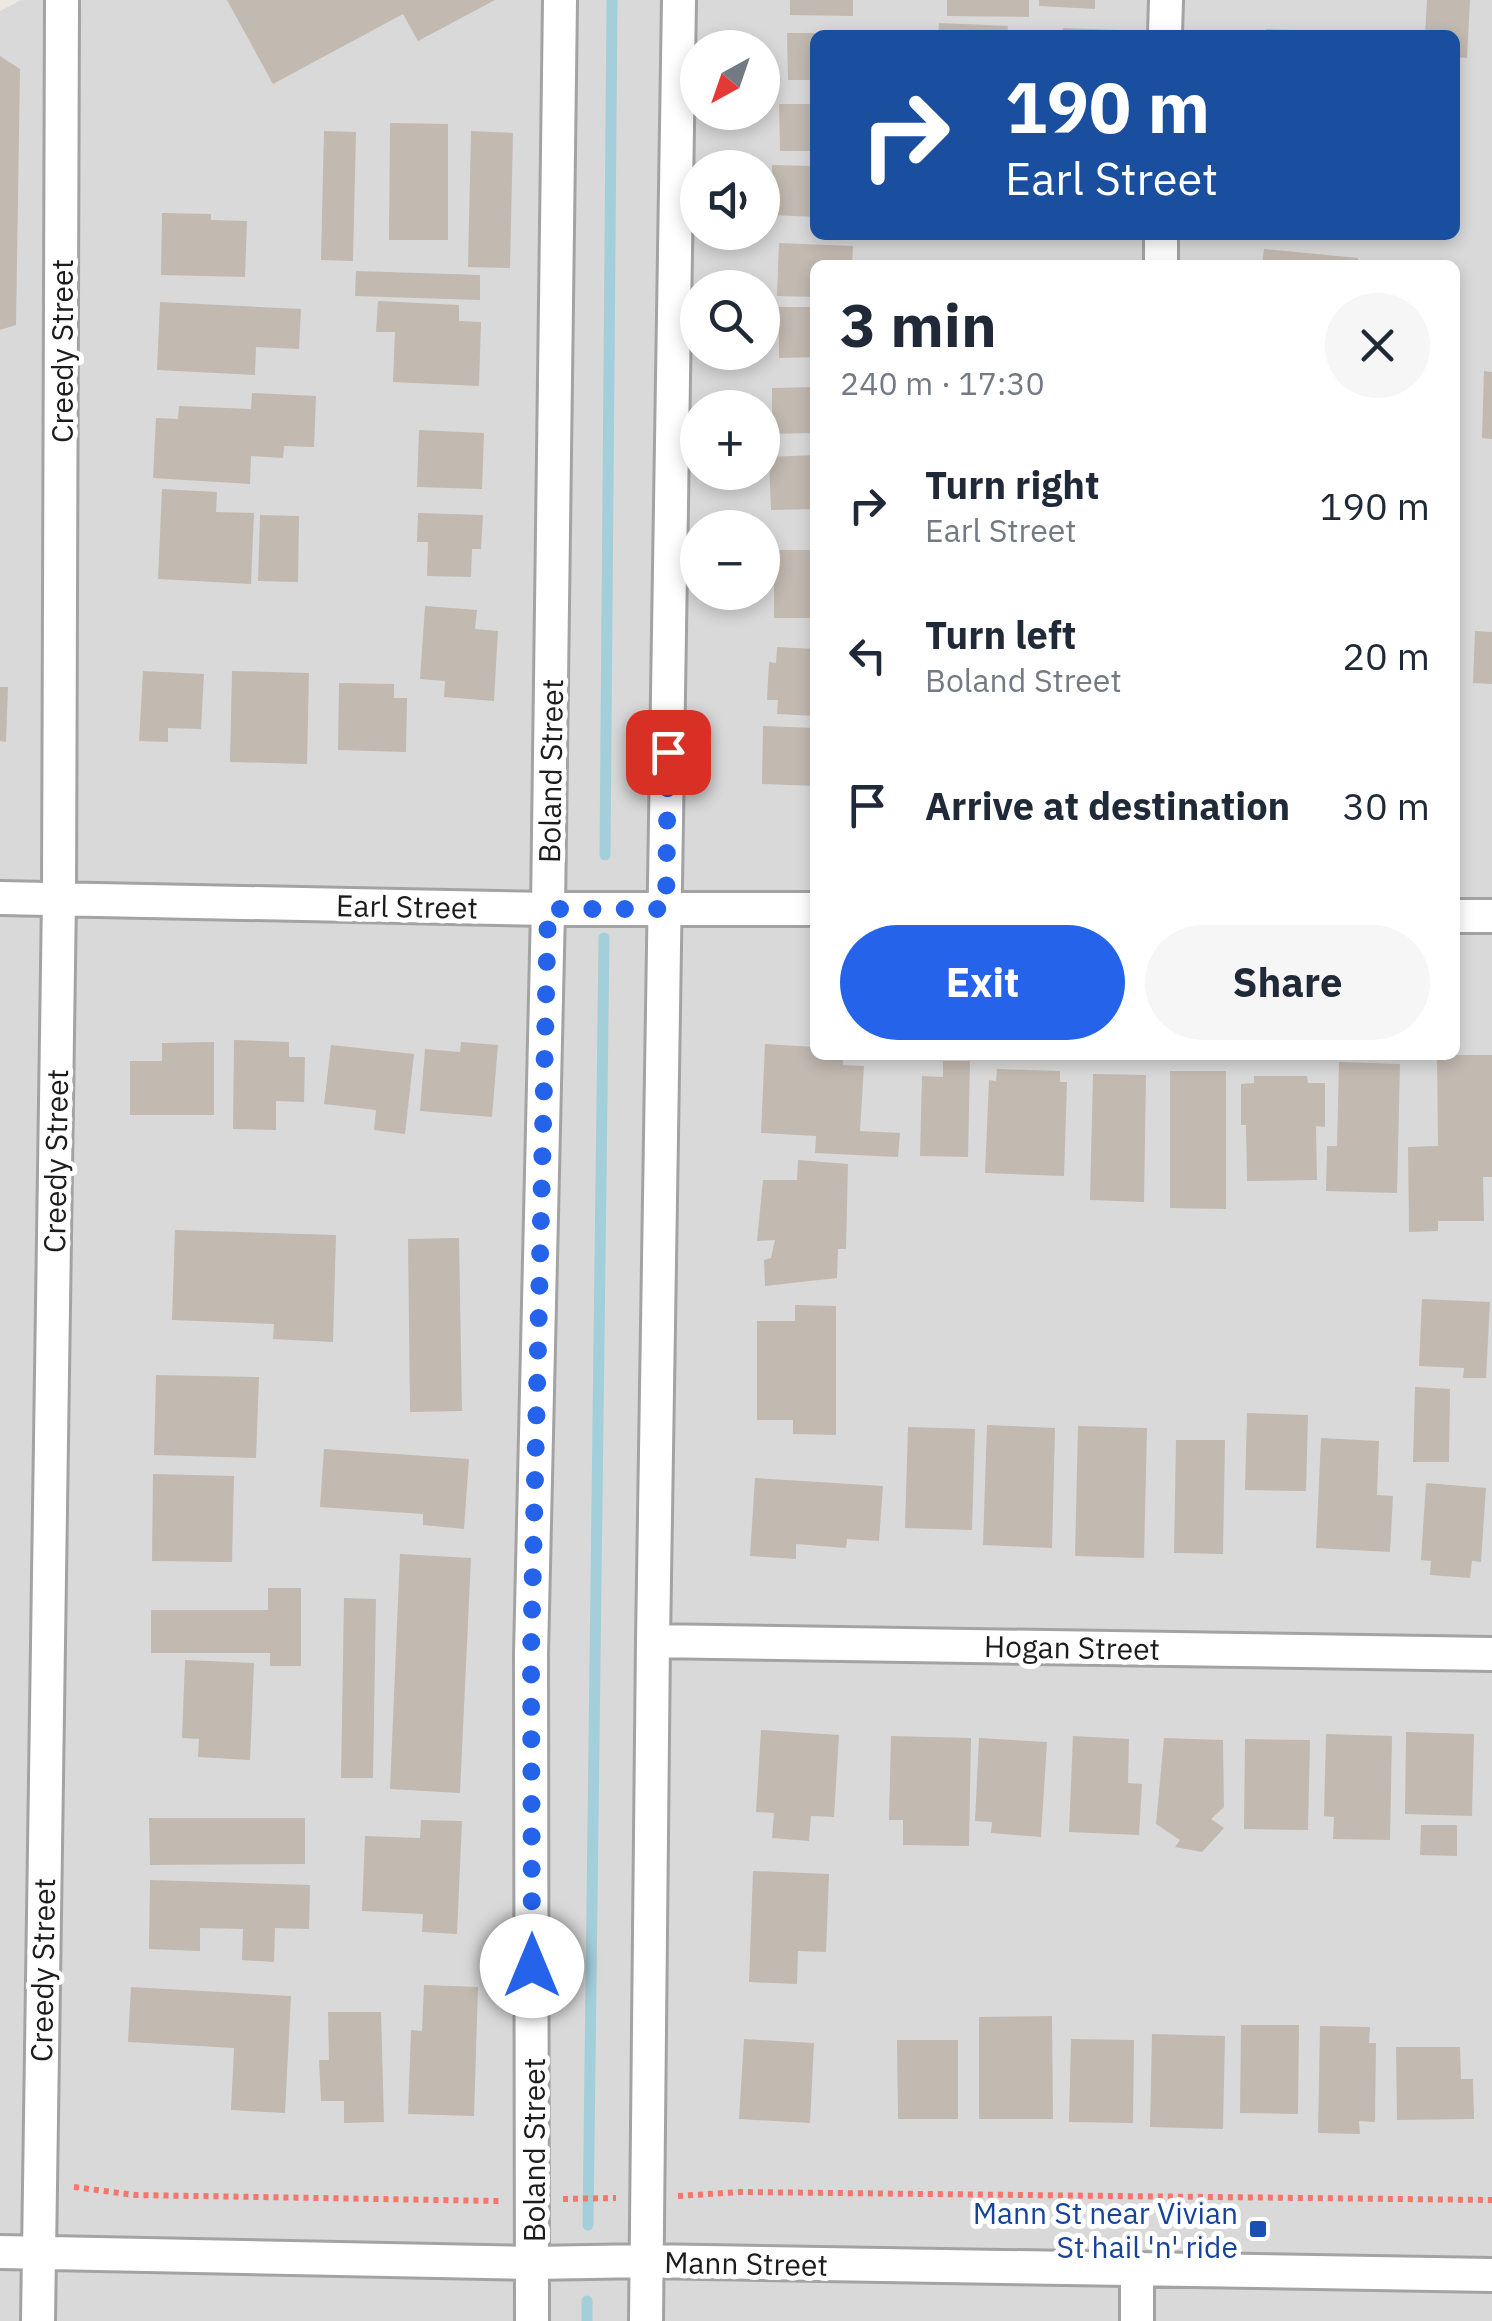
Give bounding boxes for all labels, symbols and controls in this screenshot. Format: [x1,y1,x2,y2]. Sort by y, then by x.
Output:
north arrow [680,30,780,130]
map controls [680,30,780,610]
text: 190 m [1005,61,1210,152]
icon: right [840,70,970,200]
text: Earl Street [1005,149,1218,207]
button: sound [680,150,780,250]
street label: Creedy Street [42,259,81,443]
button: search [680,270,780,370]
text: 3 min [840,285,997,364]
button: close [1325,293,1430,398]
text: 240 m · 17:30 [840,362,1045,404]
button: + [680,390,780,490]
text: Turn right [925,460,1100,509]
icon: right [840,478,895,533]
text: 190 m [1319,481,1430,530]
text: Earl Street [925,509,1077,551]
button: − [680,510,780,610]
text: Turn left [925,610,1076,659]
icon: left [840,628,895,683]
text: 20 m [1342,631,1430,680]
text: Boland Street [925,659,1122,701]
street label: Boland Street [529,678,571,864]
pin [626,710,711,795]
icon: arrive [641,725,696,780]
icon: arrive [840,778,895,833]
text: Arrive at destination [925,781,1290,830]
text: 30 m [1342,781,1430,830]
street label: Earl Street [336,885,478,927]
button: Exit [840,925,1125,1040]
button: Share [1145,925,1430,1040]
street label: Creedy Street [34,1069,76,1253]
street label: Hogan Street [984,1626,1160,1668]
street label: Creedy Street [21,1878,63,2062]
position arrow [480,1914,584,2018]
street label: Boland Street [514,2058,553,2242]
place label: Mann St near Vivian St hail 'n' ride [973,2193,1238,2266]
marker: Mann St near Vivian St hail 'n' ride [1247,2218,1269,2240]
street label: Mann Street [664,2242,828,2284]

